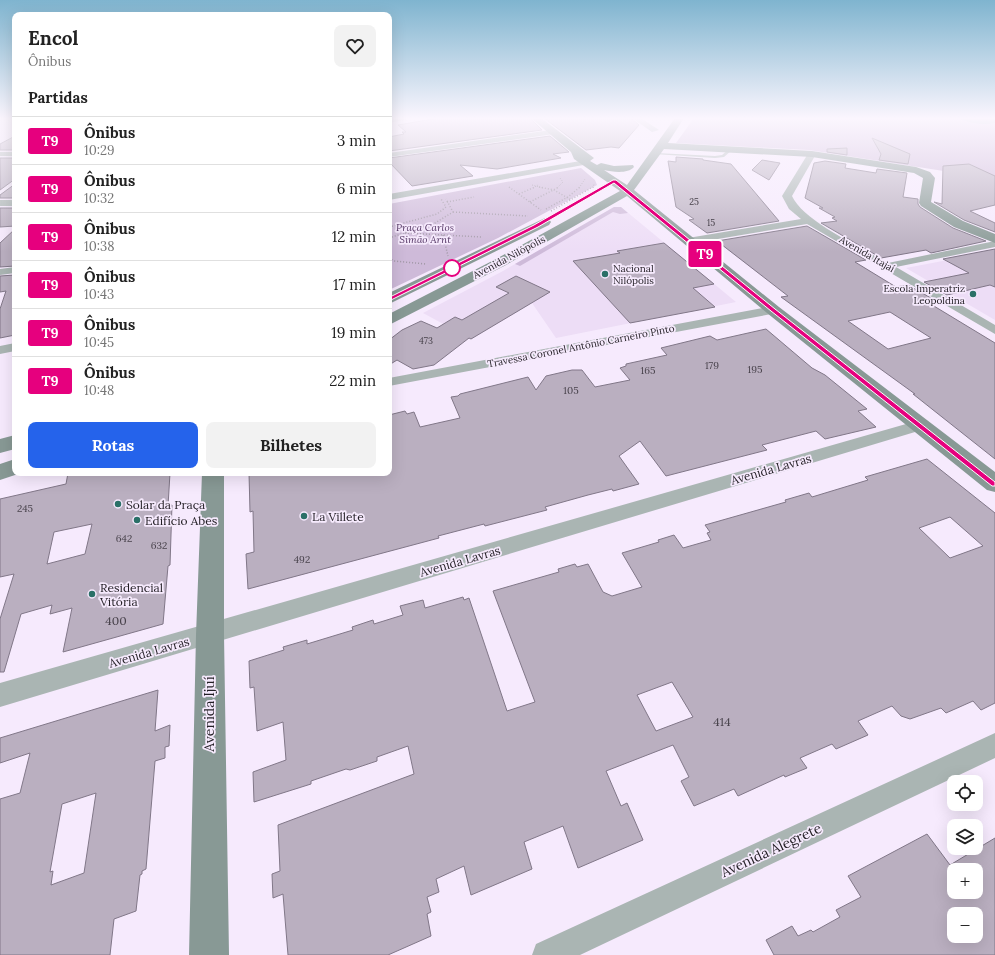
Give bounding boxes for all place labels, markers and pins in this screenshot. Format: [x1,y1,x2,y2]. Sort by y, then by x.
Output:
unlabelled marker [443,259,461,277]
place label: Nacional Nilópolis [613,262,654,287]
marker: Nacional Nilópolis [600,269,610,279]
place label: Escola Imperatriz Leopoldina [883,282,965,307]
marker: Escola Imperatriz Leopoldina [968,289,978,299]
place label: Solar da Praça [126,497,205,512]
marker: Solar da Praça [113,499,123,509]
place label: La Villete [312,509,364,524]
marker: La Villete [299,511,309,521]
place label: Edifício Abes [145,513,218,528]
marker: Edifício Abes [132,515,142,525]
place label: Residencial Vitória [99,580,163,609]
marker: Residencial Vitória [87,589,97,599]

